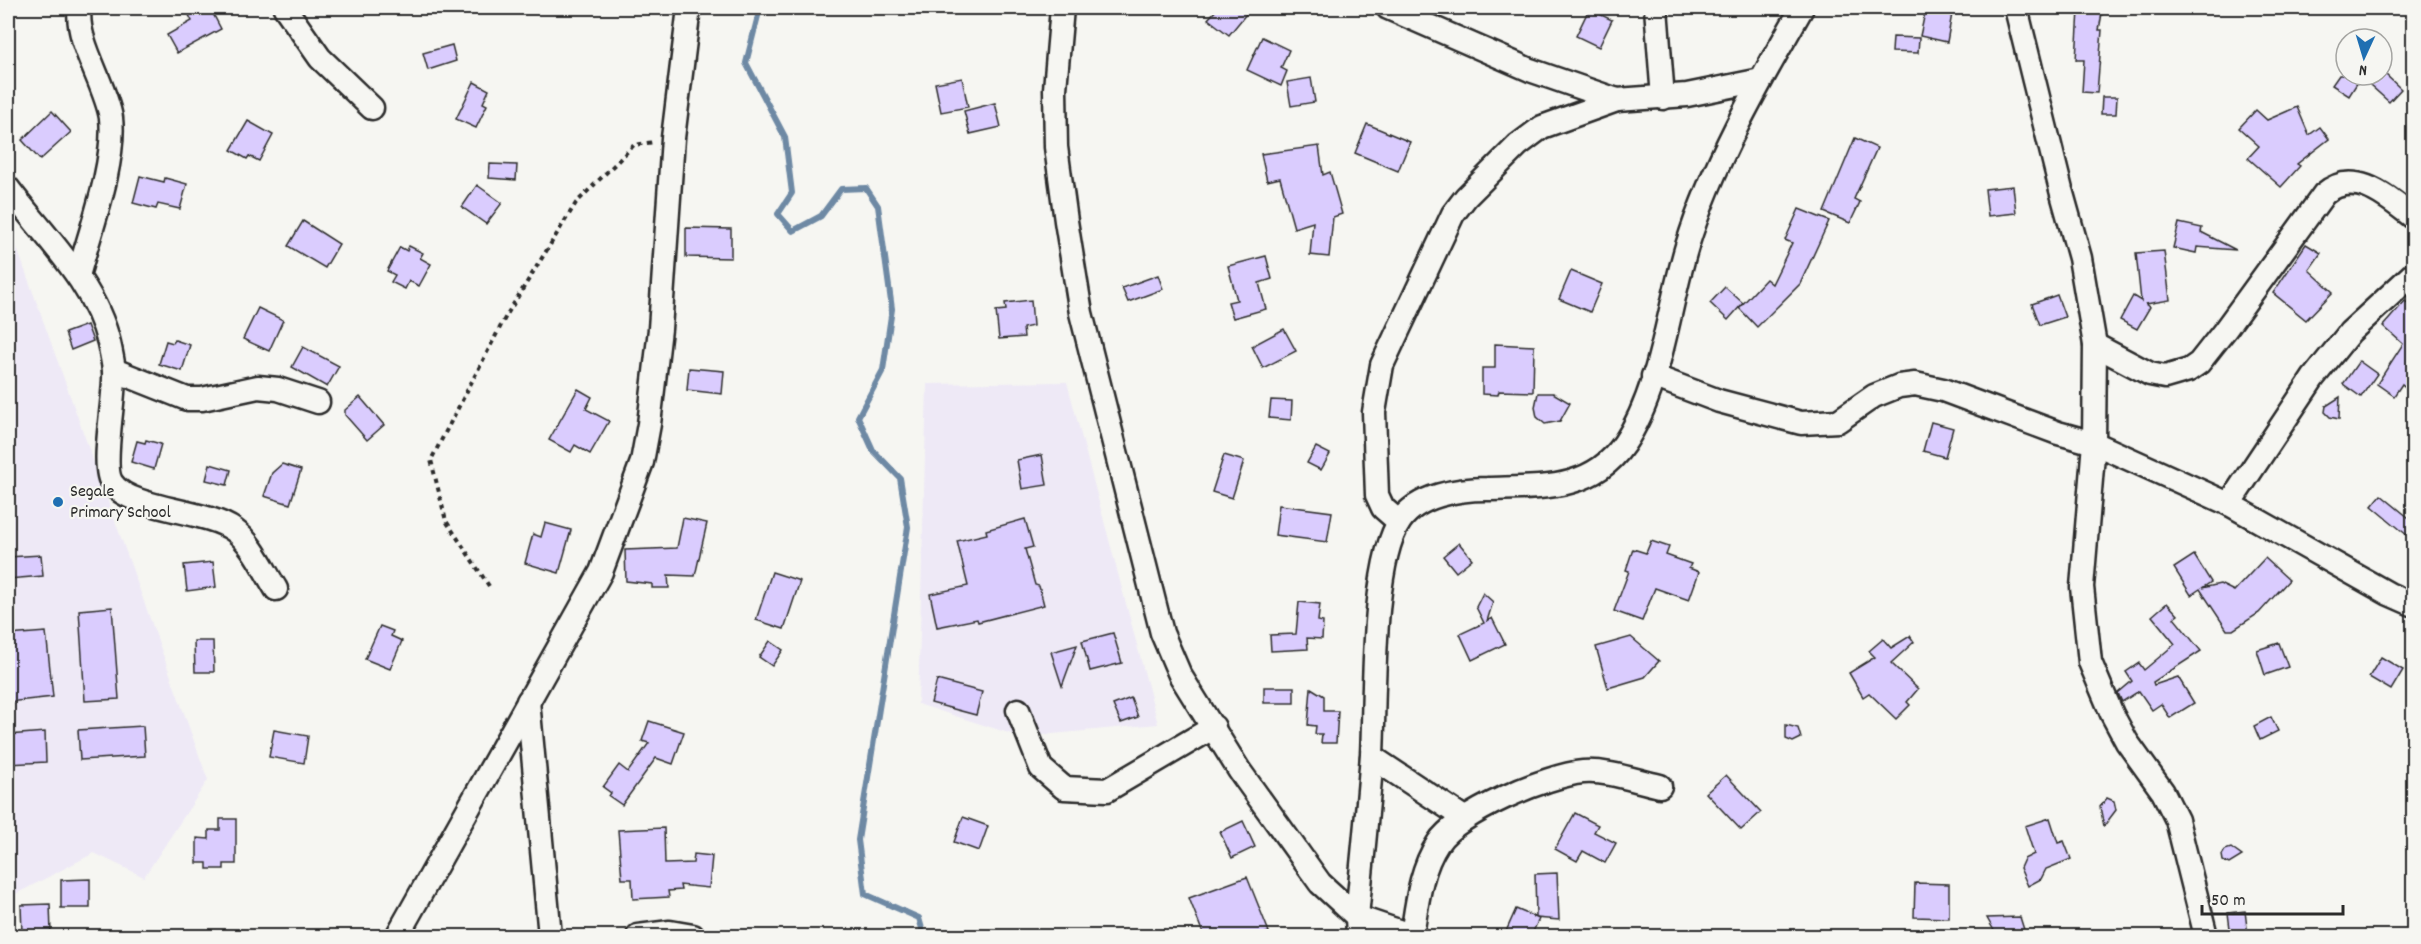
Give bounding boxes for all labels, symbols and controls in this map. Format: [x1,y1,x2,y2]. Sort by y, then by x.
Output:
north arrow [2334,27,2394,87]
text: N [2358,58,2368,81]
place label: Segale Primary School [70,480,171,526]
marker: Segale Primary School [51,495,65,509]
scale bar [2202,878,2343,916]
text: 50 m [2211,889,2246,914]

